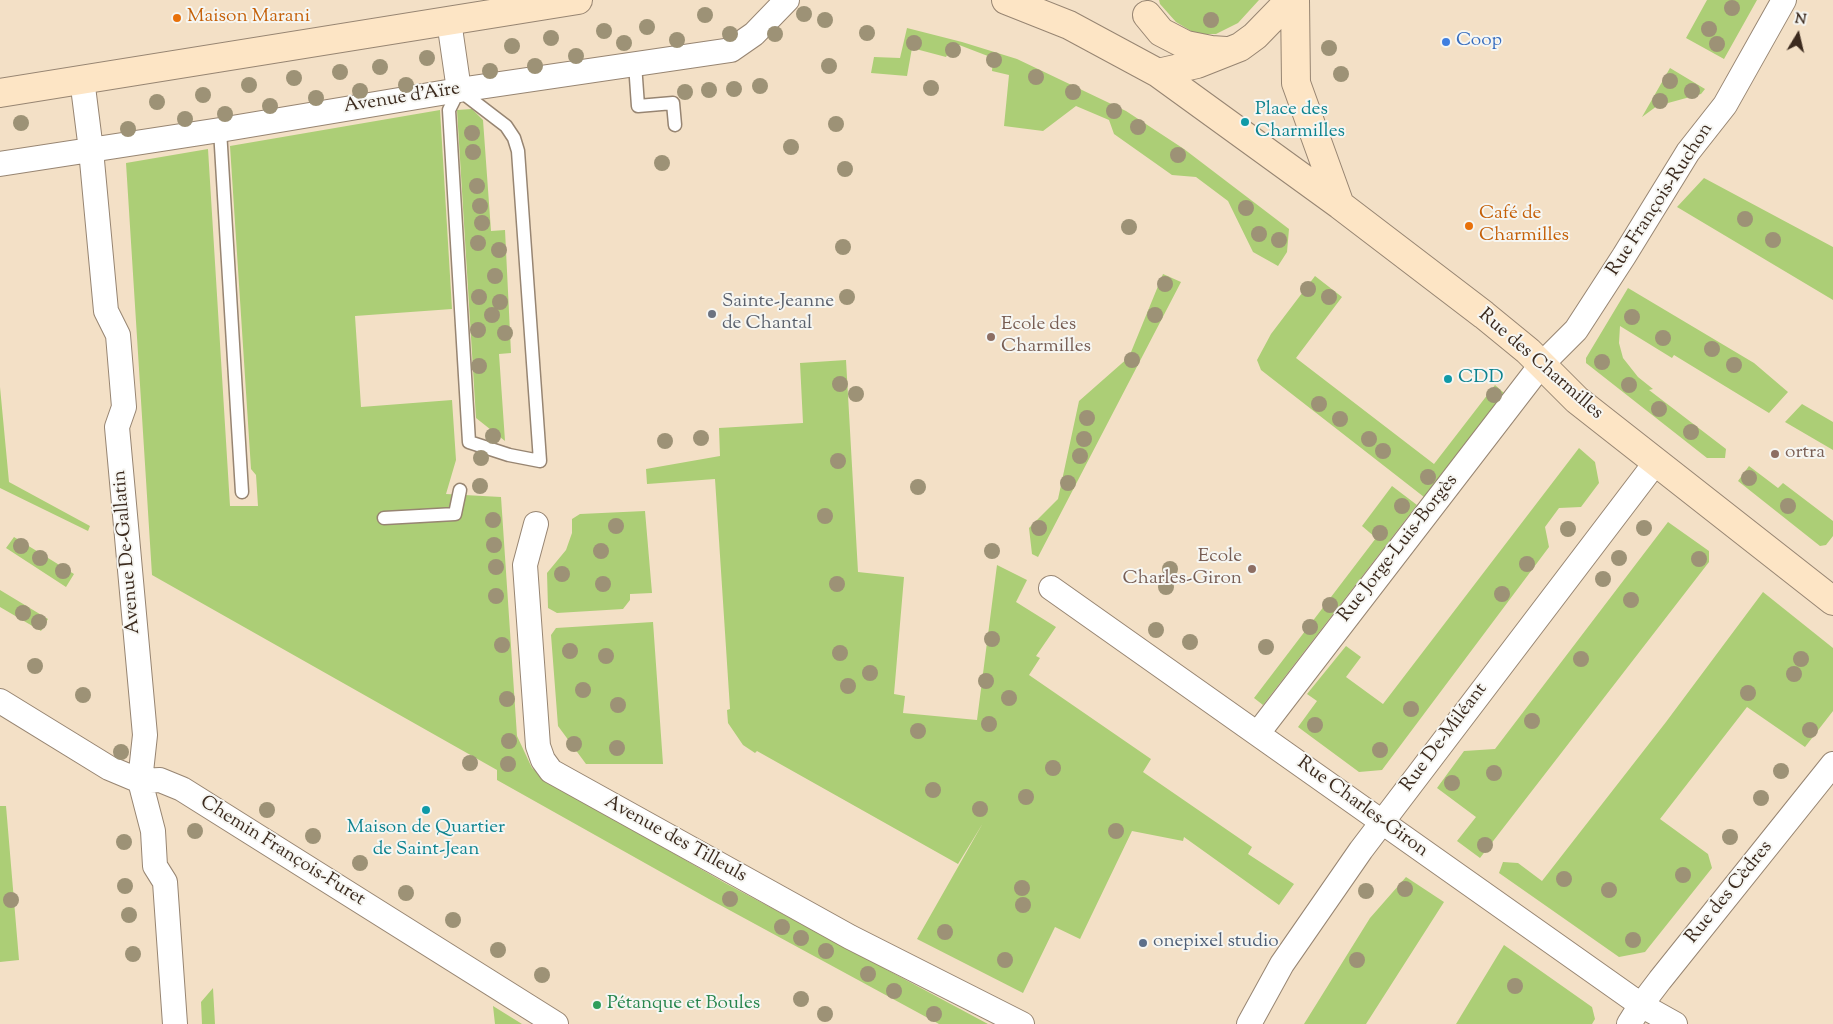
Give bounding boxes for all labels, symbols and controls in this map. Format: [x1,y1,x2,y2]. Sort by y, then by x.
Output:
place label: Maison Marani [187,7,310,29]
text: N [1793,9,1807,31]
north arrow [1773,10,1823,60]
marker: Maison Marani [171,12,183,24]
place label: Coop [1456,31,1502,53]
marker: Coop [1440,36,1452,48]
street label: Avenue d'Aïre [342,79,462,119]
place label: Place des Charmilles [1255,100,1345,144]
marker: Place des Charmilles [1239,116,1251,128]
street label: Rue François-Ruchon [1603,119,1719,281]
place label: Café de Charmilles [1479,204,1569,248]
marker: Café de Charmilles [1463,220,1475,232]
place label: Sainte-Jeanne de Chantal [722,292,834,336]
street label: Rue des Charmilles [1473,305,1607,425]
marker: Sainte-Jeanne de Chantal [706,308,718,320]
place label: Ecole des Charmilles [1001,315,1091,359]
marker: Ecole des Charmilles [985,331,997,343]
place label: CDD [1458,368,1503,390]
marker: CDD [1442,373,1454,385]
place label: ortra [1785,443,1825,465]
marker: ortra [1769,448,1781,460]
street label: Avenue De-Gallatin [109,469,147,635]
street label: Rue Jorge-Luis-Borgès [1334,471,1464,627]
place label: Ecole Charles-Giron [1123,547,1242,591]
marker: Ecole Charles-Giron [1246,563,1258,575]
street label: Rue De-Miléant [1397,679,1493,797]
street label: Rue Charles-Giron [1292,753,1432,863]
street label: Avenue des Tilleuls [600,791,750,889]
street label: Chemin François-Furet [195,792,369,912]
marker: Maison de Quartier de Saint-Jean [420,804,432,816]
place label: Maison de Quartier de Saint-Jean [347,818,505,862]
street label: Rue des Cèdres [1682,837,1778,949]
place label: onepixel studio [1153,932,1279,954]
marker: onepixel studio [1137,937,1149,949]
place label: Pétanque et Boules [607,994,760,1016]
marker: Pétanque et Boules [591,999,603,1011]

